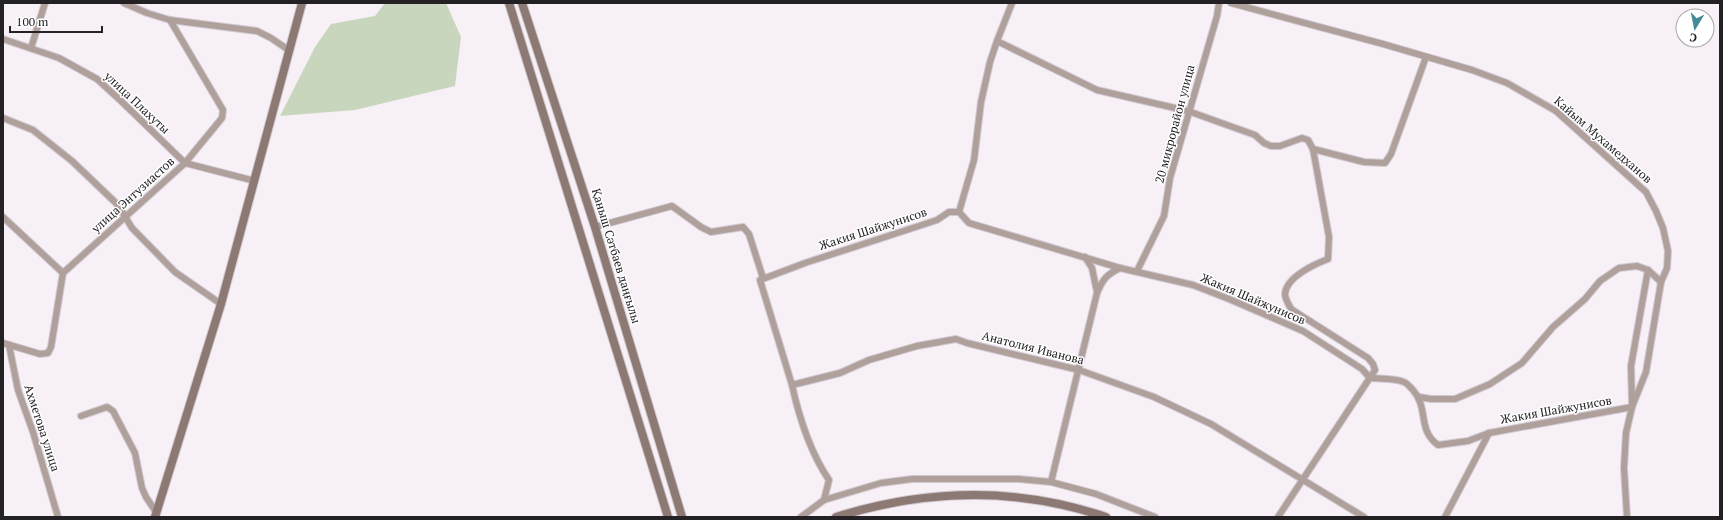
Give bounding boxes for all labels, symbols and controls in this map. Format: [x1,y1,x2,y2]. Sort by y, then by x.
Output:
scale bar [10,8,102,34]
north arrow [1675,8,1715,48]
text: 100 m [16,14,49,29]
text: С [1689,30,1698,45]
street label: 20 микрорайон улица [1151,63,1198,185]
street label: улица Плахуты [101,68,173,137]
street label: Кайым Мухамедханов [1551,93,1655,186]
street label: улица Энтузиастов [87,153,177,236]
street label: Қаныш Сәтбаев даңғылы [589,186,644,325]
street label: Жакия Шайжунисов [817,204,929,253]
street label: Жакия Шайжунисов [1198,270,1308,327]
street label: Анатолия Иванова [981,328,1086,367]
street label: Ахметова улица [21,383,64,473]
street label: Жакия Шайжунисов [1499,392,1613,427]

